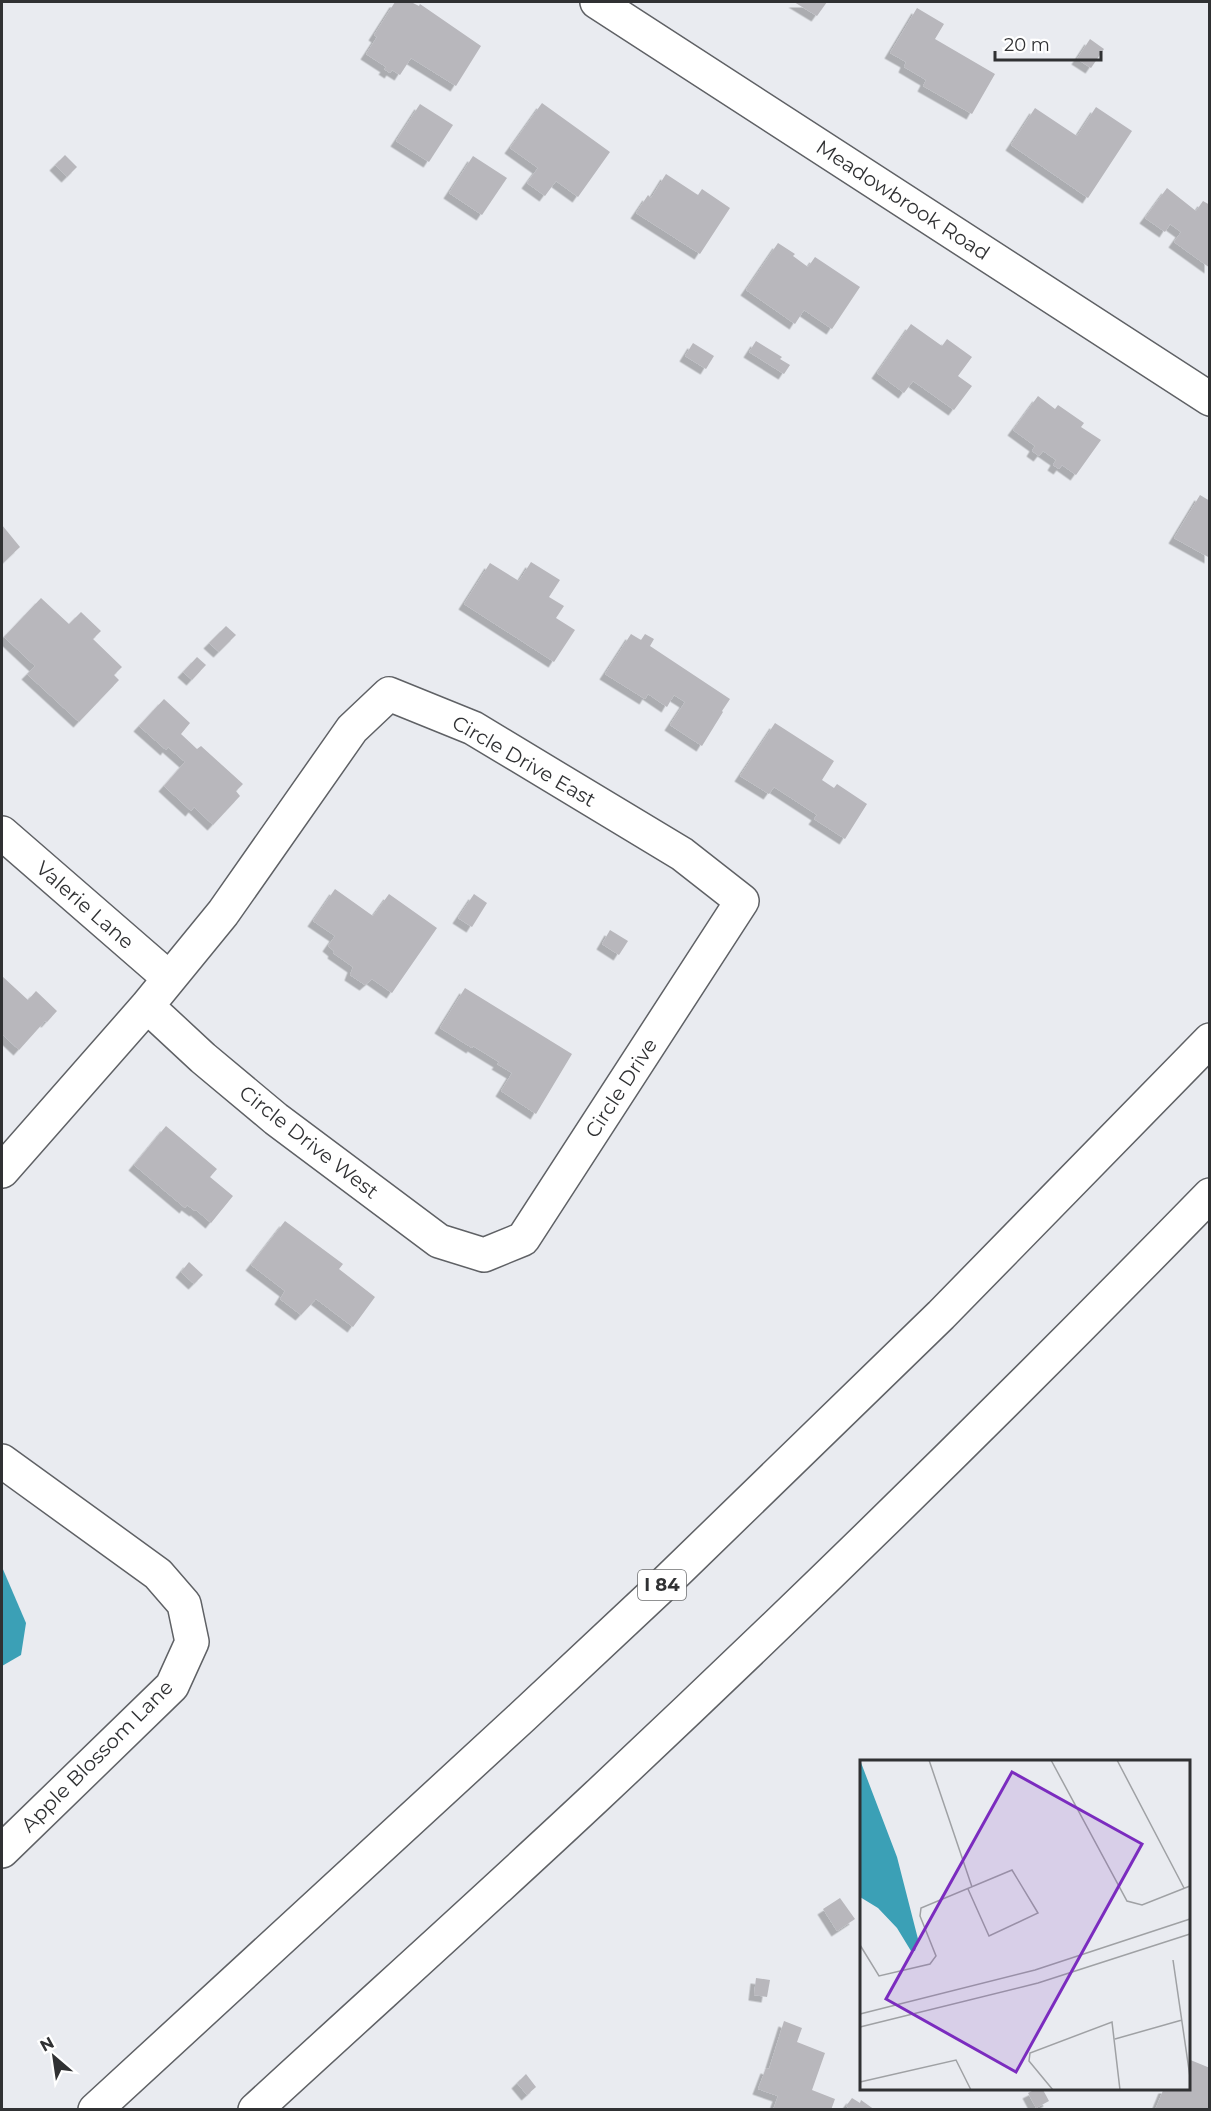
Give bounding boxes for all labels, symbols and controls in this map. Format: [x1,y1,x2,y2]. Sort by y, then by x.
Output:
scale bar [995,24,1102,62]
text: 20 m [1004,34,1050,56]
street label: Meadowbrook Road [812,135,994,265]
street label: Circle Drive East [448,710,600,812]
street label: Valerie Lane [31,856,139,954]
street label: Circle Drive [580,1034,662,1142]
street label: Circle Drive West [235,1080,383,1204]
road number: I 84 [638,1570,686,1600]
street label: Apple Blossom Lane [16,1675,178,1837]
inset map [860,1760,1190,2090]
north arrow [24,2027,84,2087]
text: N [37,2033,57,2056]

